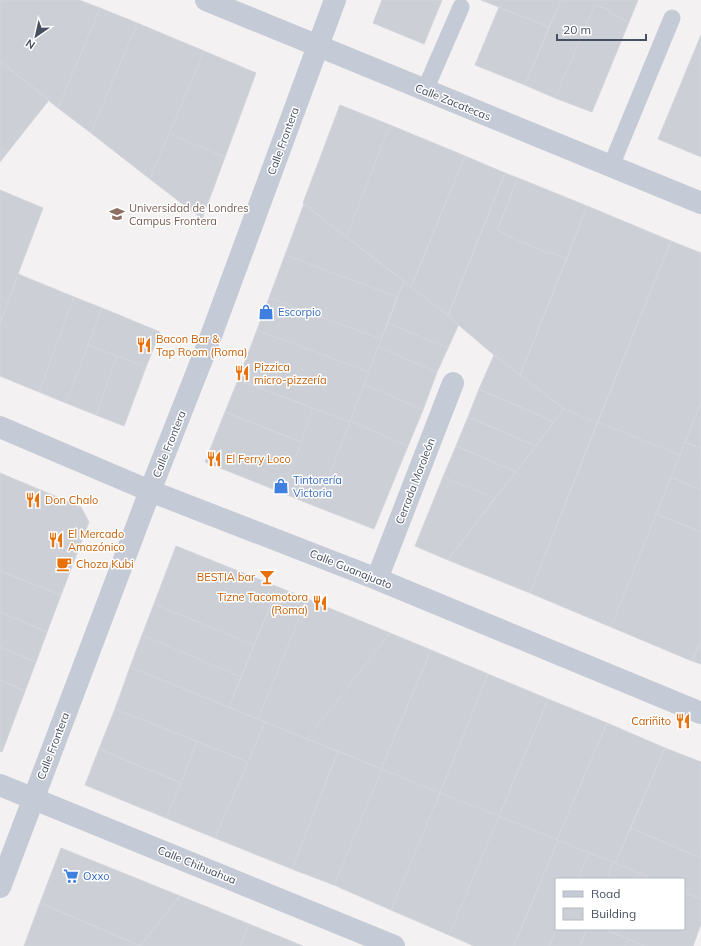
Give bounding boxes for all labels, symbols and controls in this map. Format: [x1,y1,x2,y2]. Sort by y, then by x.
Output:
north arrow [16,16,56,56]
scale bar [557,16,646,42]
text: 20 m [563,22,591,37]
text: N [23,36,38,52]
street label: Calle Zacatecas [413,80,493,124]
street label: Calle Frontera [264,105,302,177]
place label: Universidad de Londres Campus Frontera [129,201,249,228]
school or university icon: Universidad de Londres Campus Frontera [108,205,126,223]
shop icon: Escorpio [257,303,275,321]
place label: Escorpio [278,305,321,319]
place label: Bacon Bar & Tap Room (Roma) [156,332,247,359]
restaurant icon: Bacon Bar & Tap Room (Roma) [135,336,153,354]
place label: Pizzica micro-pizzería [254,360,327,387]
restaurant icon: Pizzica micro-pizzería [233,364,251,382]
street label: Calle Frontera [149,408,189,480]
street label: Cerrada Moroleón [392,436,438,526]
restaurant icon: El Ferry Loco [205,450,223,468]
place label: El Ferry Loco [226,452,291,466]
place label: Tintorería Victoria [293,473,342,500]
shop icon: Tintorería Victoria [272,477,290,495]
restaurant icon: Don Chalo [24,491,42,509]
place label: Don Chalo [45,493,98,507]
place label: El Mercado Amazónico [68,527,125,554]
restaurant icon: El Mercado Amazónico [47,531,65,549]
street label: Calle Guanajuato [308,546,394,592]
cafe icon: Choza Kubi [55,555,73,573]
place label: Choza Kubi [76,557,134,571]
bar icon: BESTIA bar [258,568,276,586]
place label: BESTIA bar [197,570,255,584]
place label: Tizne Tacomotora (Roma) [217,590,308,617]
restaurant icon: Tizne Tacomotora (Roma) [311,594,329,612]
street label: Calle Frontera [34,710,72,782]
restaurant icon: Cariñito [674,712,692,730]
place label: Cariñito [631,714,671,728]
street label: Calle Chihuahua [156,843,238,887]
supermarket icon: Oxxo [62,867,80,885]
place label: Oxxo [83,869,109,883]
legend [555,878,685,930]
text: Road [591,886,620,901]
text: Building [591,906,636,921]

